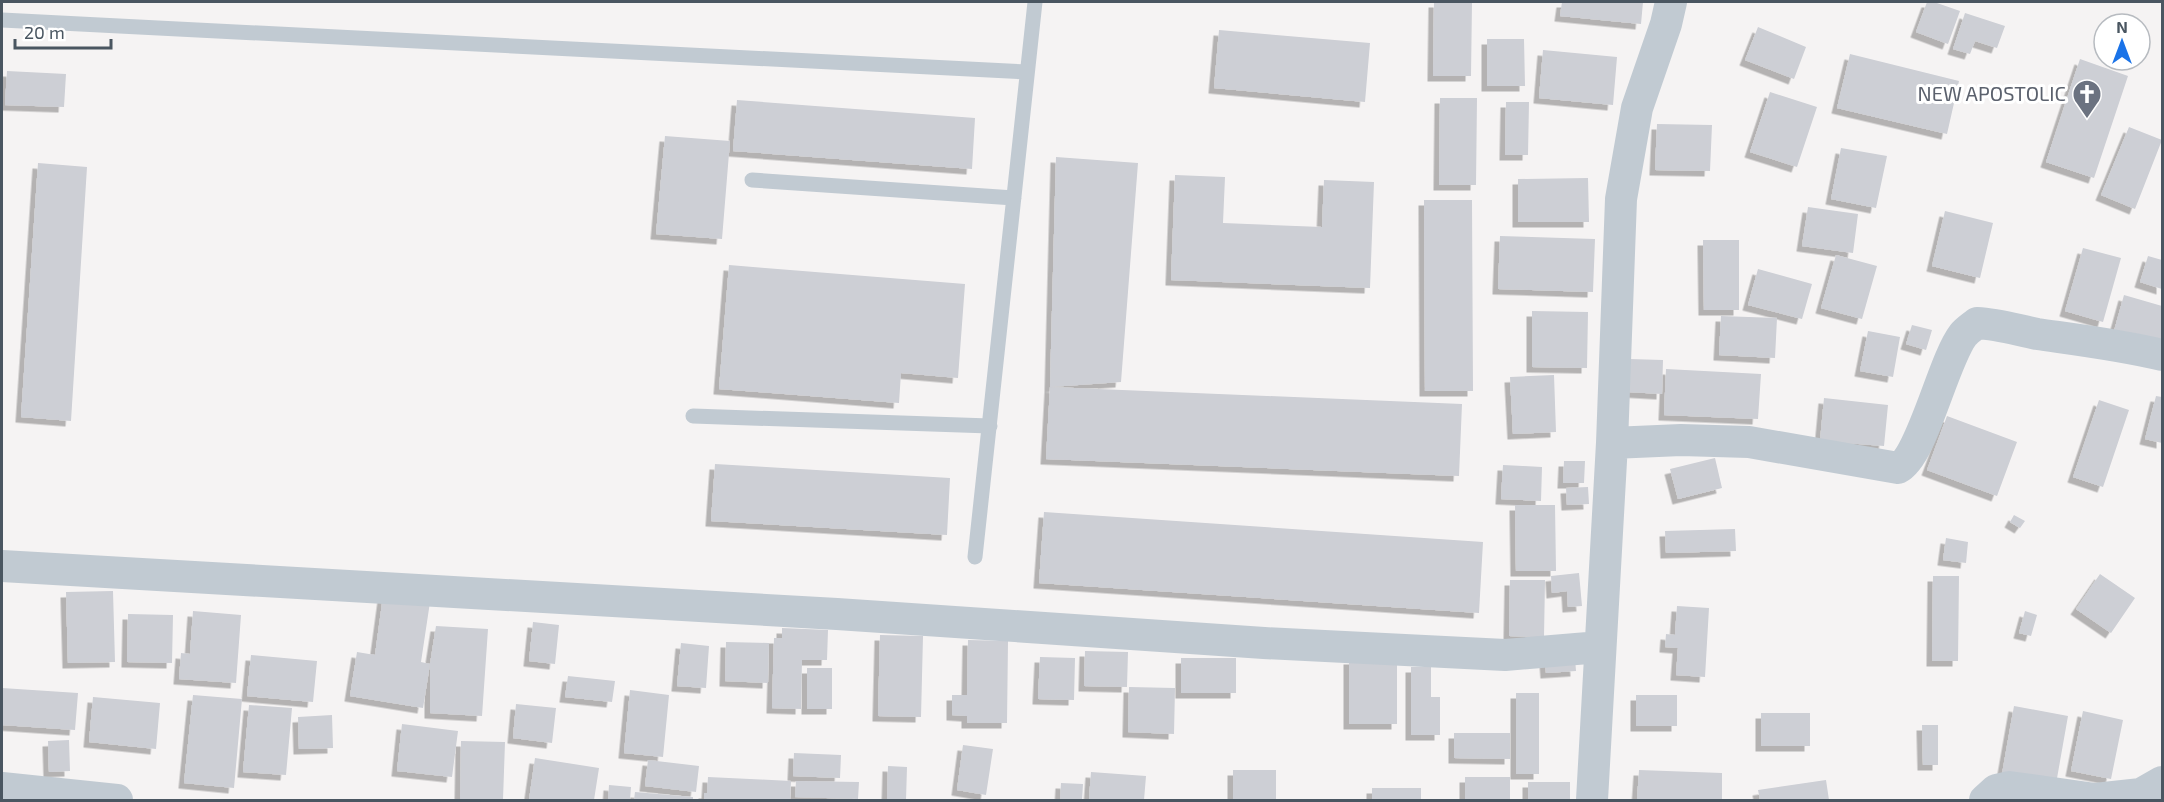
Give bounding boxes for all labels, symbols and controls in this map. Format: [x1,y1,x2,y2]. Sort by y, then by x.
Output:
scale bar [15,12,111,50]
north arrow [2092,12,2152,72]
text: N [2116,17,2128,36]
text: 20 m [24,21,65,43]
church icon: NEW APOSTOLIC [2071,78,2103,120]
place label: NEW APOSTOLIC [1918,81,2066,105]

